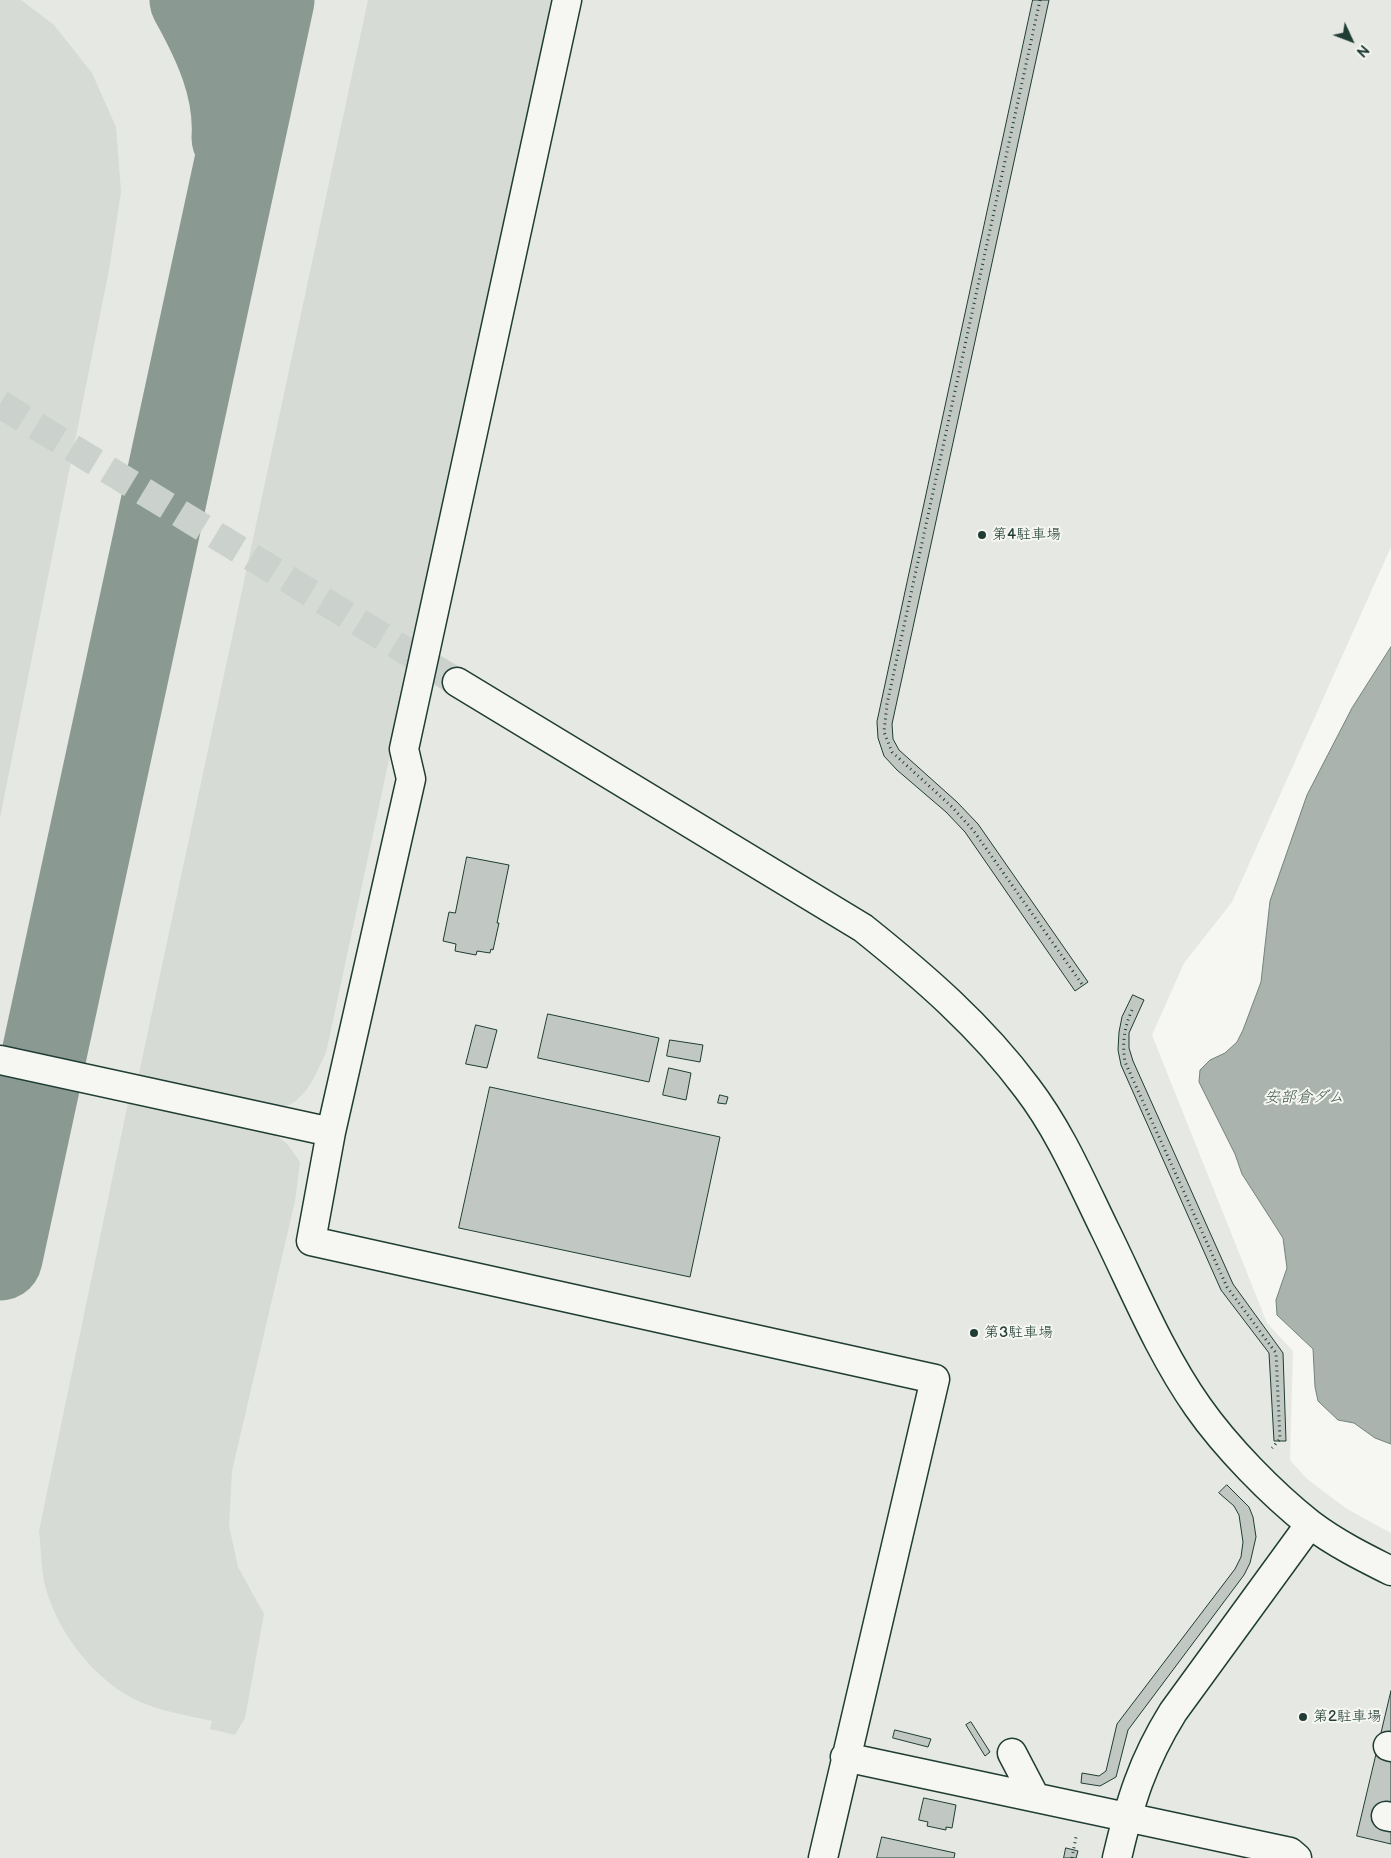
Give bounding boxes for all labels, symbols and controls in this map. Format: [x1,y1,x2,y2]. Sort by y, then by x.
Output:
north arrow [1326,15,1376,65]
text: N [1353,41,1372,60]
place label: 第4駐車場 [992,526,1061,544]
marker: 第4駐車場 [976,529,988,541]
water label: 安部倉ダム [1264,1088,1344,1108]
place label: 第3駐車場 [984,1324,1053,1342]
marker: 第3駐車場 [968,1327,980,1339]
place label: 第2駐車場 [1313,1708,1382,1726]
marker: 第2駐車場 [1297,1711,1309,1723]

